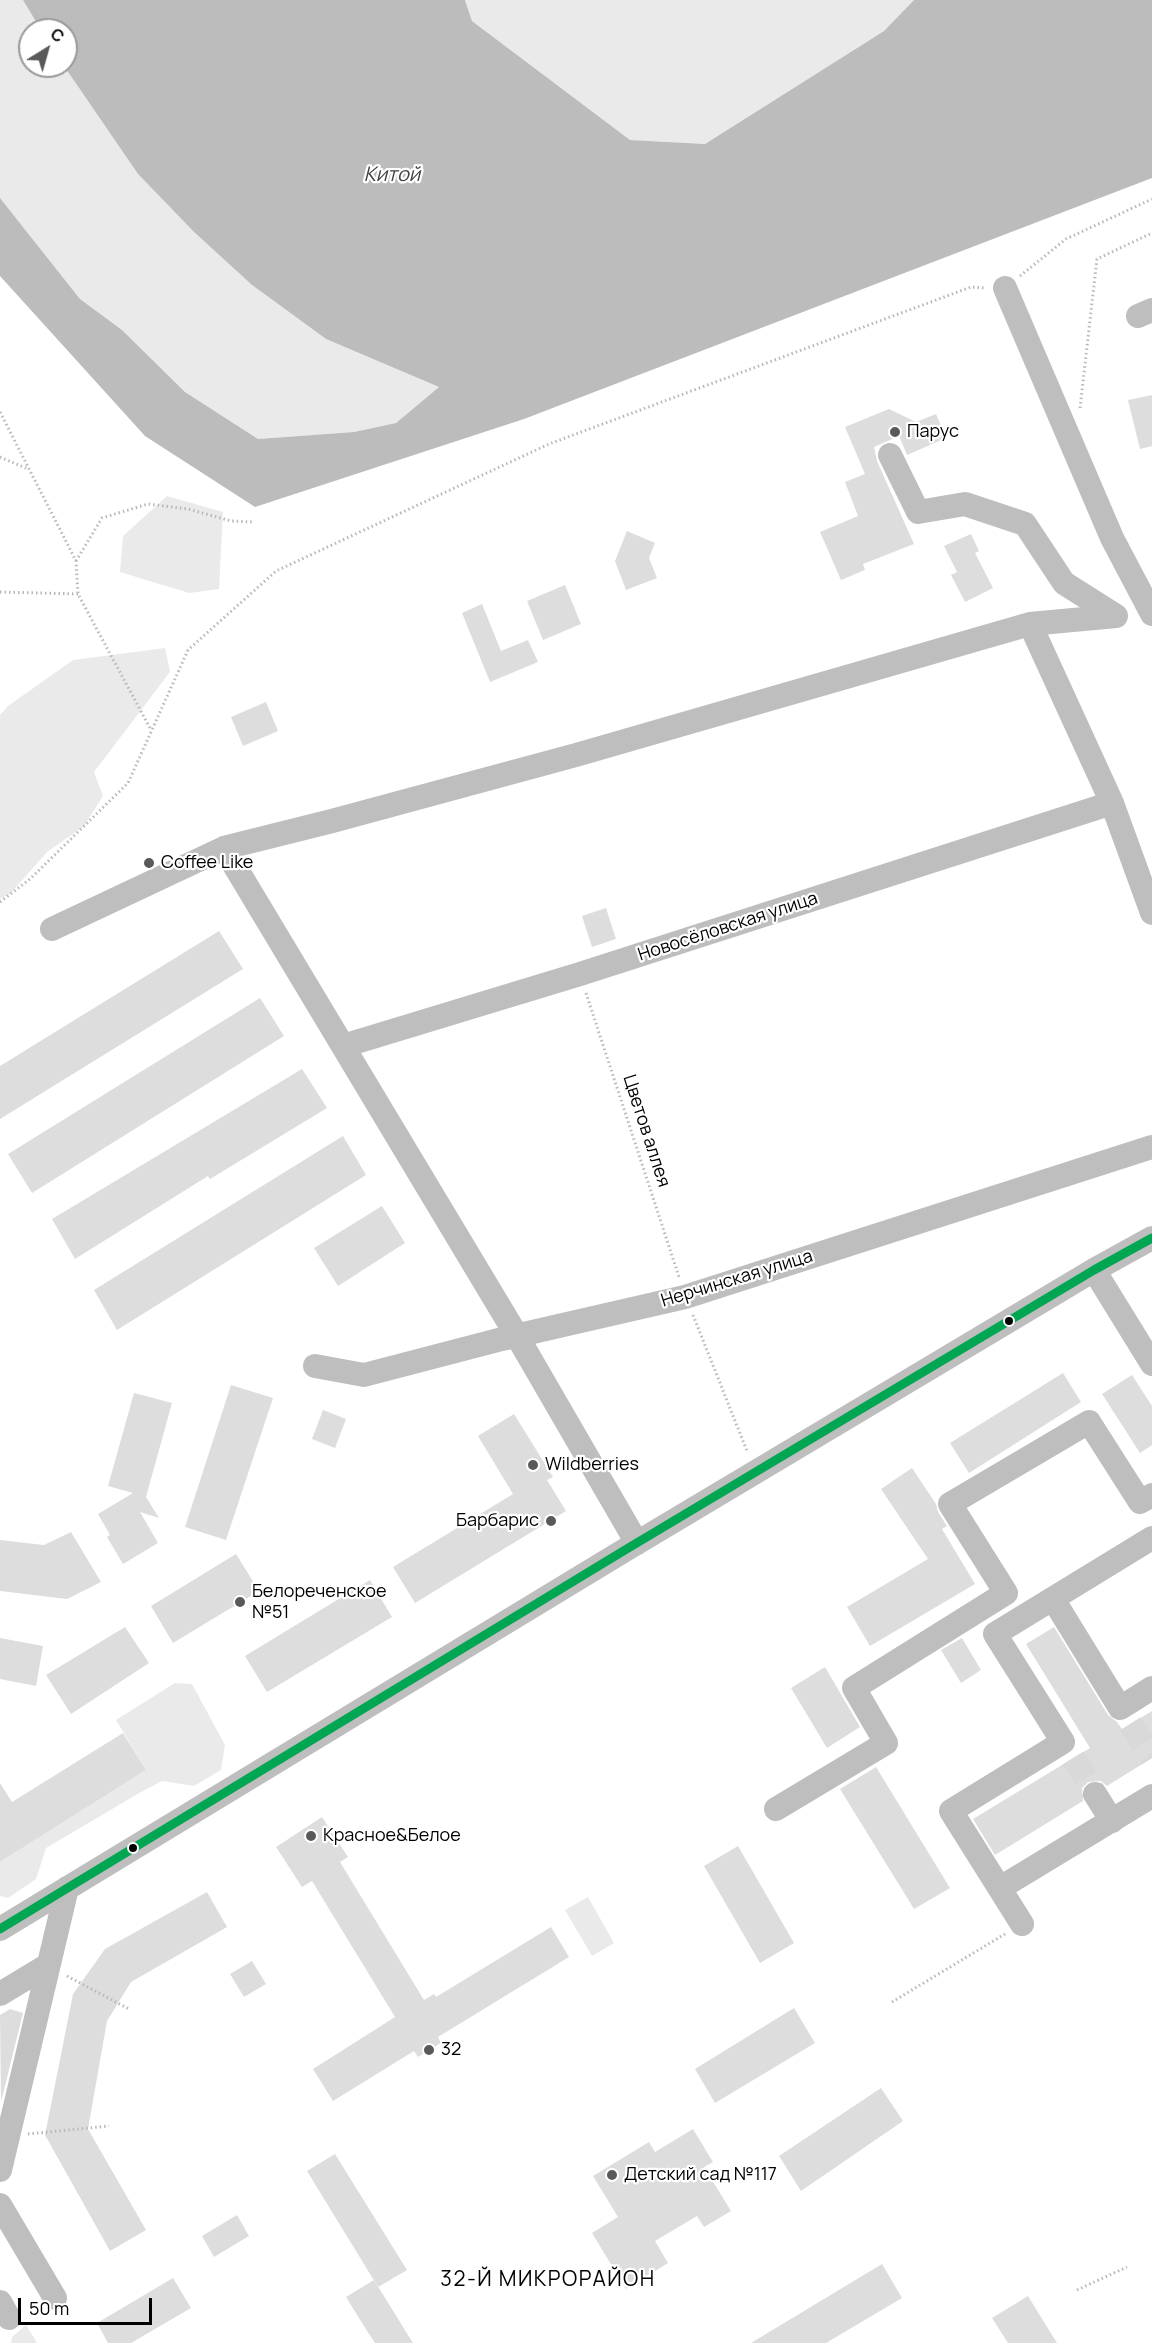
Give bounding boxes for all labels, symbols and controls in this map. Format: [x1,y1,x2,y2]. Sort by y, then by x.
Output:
north arrow [18,18,78,78]
text: С [46,23,69,48]
water label: Китой [364,163,420,187]
place label: Парус [907,421,959,443]
marker: Парус [888,425,902,439]
place label: Coffee Like [161,852,253,874]
marker: Coffee Like [142,856,156,870]
street label: Новосёловская улица [635,888,821,966]
street label: Цветов аллея [618,1072,674,1190]
street label: Нерчинская улица [659,1246,815,1312]
unlabelled marker [1003,1315,1015,1327]
place label: Wildberries [545,1454,639,1476]
marker: Wildberries [526,1458,540,1472]
place label: Барбарис [456,1510,539,1532]
marker: Барбарис [544,1514,558,1528]
place label: Белореченское №51 [252,1581,386,1624]
marker: Белореченское №51 [233,1595,247,1609]
place label: Красное&Белое [323,1825,461,1847]
marker: Красное&Белое [304,1829,318,1843]
unlabelled marker [127,1842,139,1854]
place label: 32 [441,2039,461,2061]
marker: 32 [422,2043,436,2057]
place label: Детский сад №117 [624,2164,777,2186]
marker: Детский сад №117 [605,2168,619,2182]
district label: 32-Й МИКРОРАЙОН [440,2267,656,2293]
scale bar [21,2286,154,2324]
text: 50 m [29,2296,69,2320]

